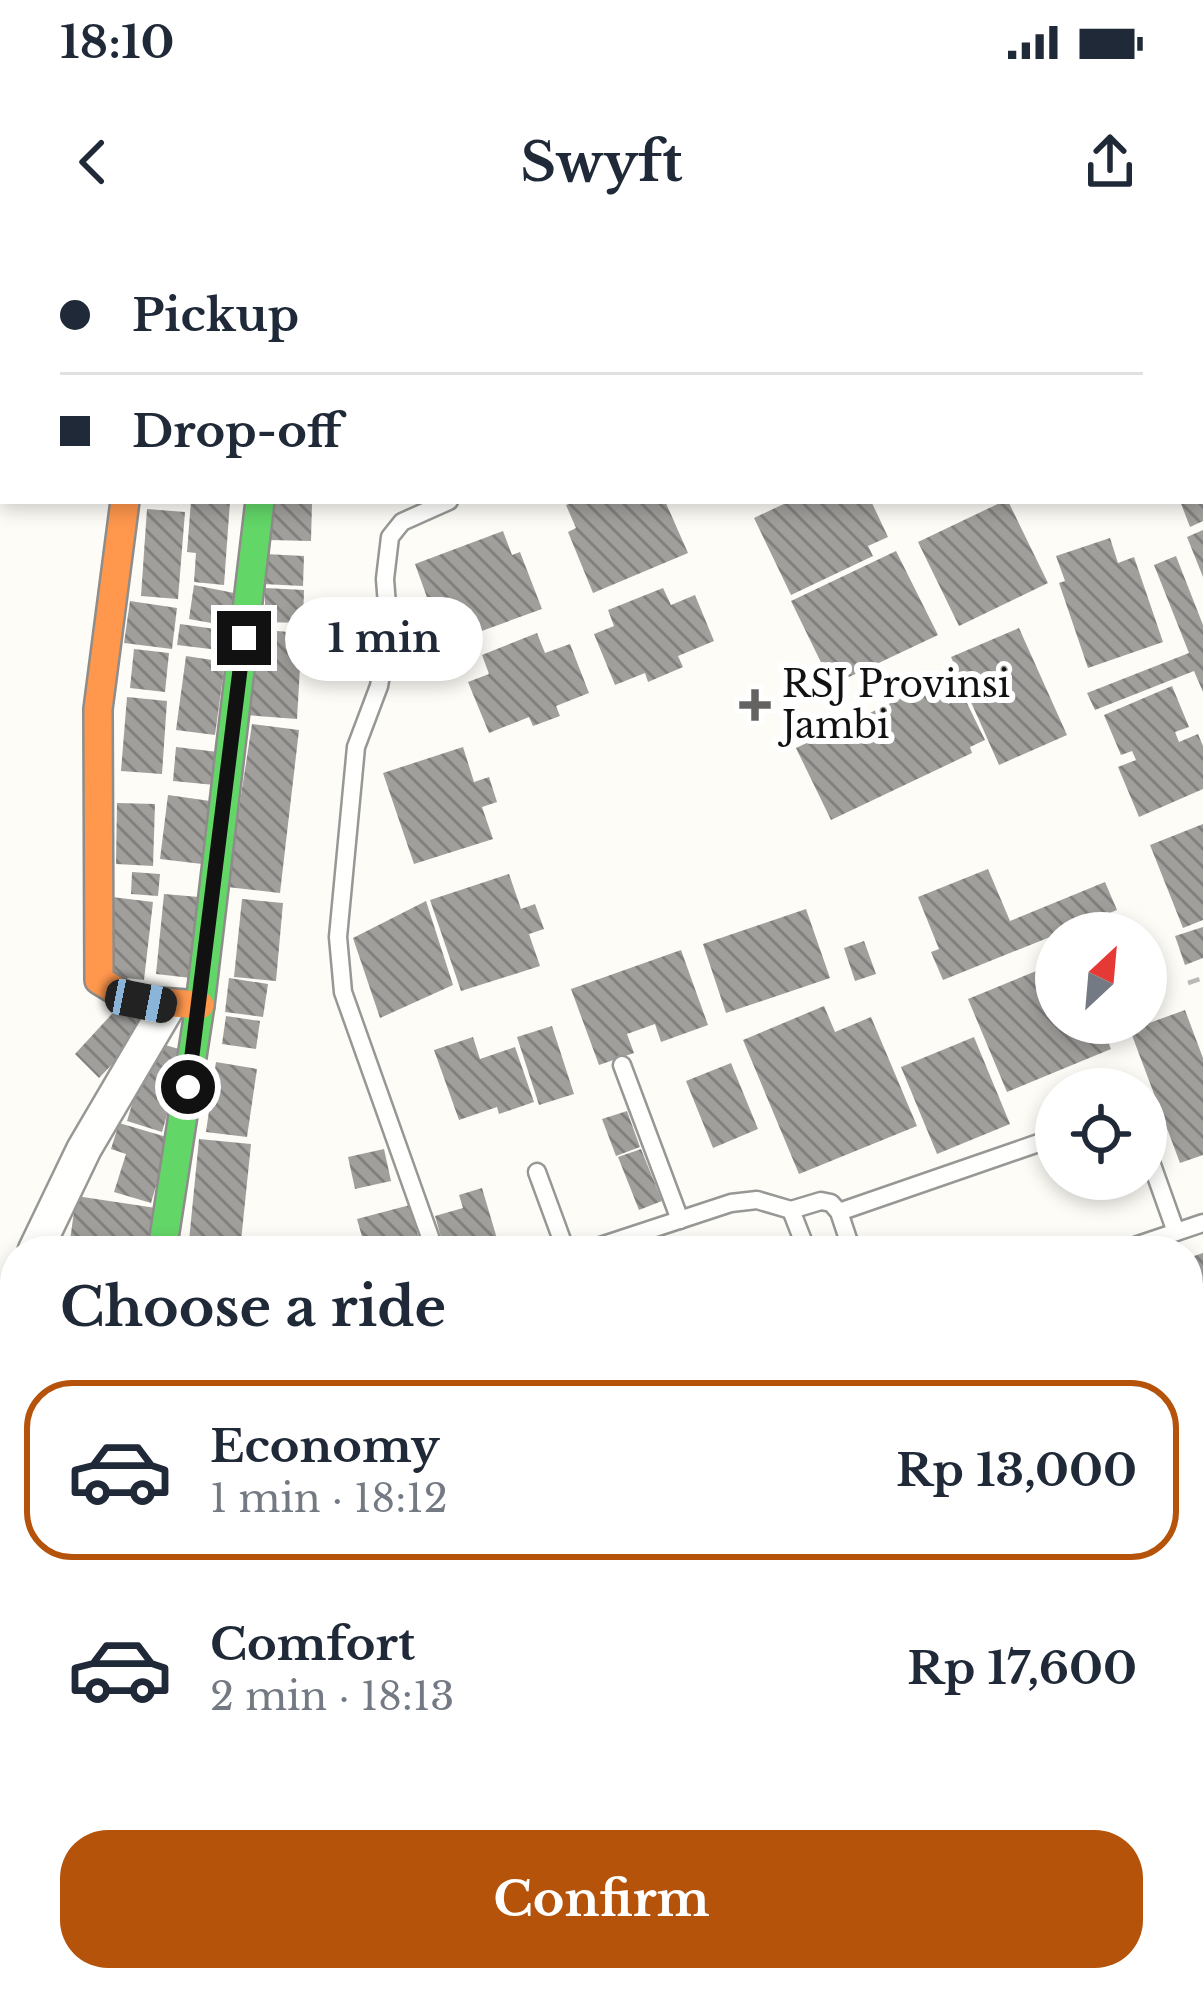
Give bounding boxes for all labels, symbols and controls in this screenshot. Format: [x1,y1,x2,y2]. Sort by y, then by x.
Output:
text: 18:10 [60,14,175,70]
icon: back [60,129,126,195]
text: Swyft [520,129,683,196]
icon: share [1077,129,1143,195]
text: Pickup [132,287,299,343]
text: Drop-off [132,403,342,459]
callout: 1 min [286,596,484,680]
route end [217,611,271,665]
text: 1 min [328,614,440,663]
place label: RSJ Provinsi Jambi [778,662,1010,748]
marker: RSJ Provinsi Jambi [739,689,771,721]
north arrow [1035,912,1167,1044]
map controls [1035,912,1167,1200]
car [102,976,180,1026]
route start [161,1060,215,1114]
button: locate [1035,1068,1167,1200]
text: Choose a ride [60,1274,446,1341]
icon: car [66,1416,174,1524]
text: Economy [210,1418,440,1474]
text: Rp 13,000 [896,1442,1137,1498]
text: 1 min · 18:12 [210,1474,448,1523]
icon: car [66,1614,174,1722]
text: Comfort [210,1616,415,1672]
text: Rp 17,600 [907,1640,1137,1696]
text: 2 min · 18:13 [210,1672,454,1721]
button: Confirm [60,1830,1143,1968]

